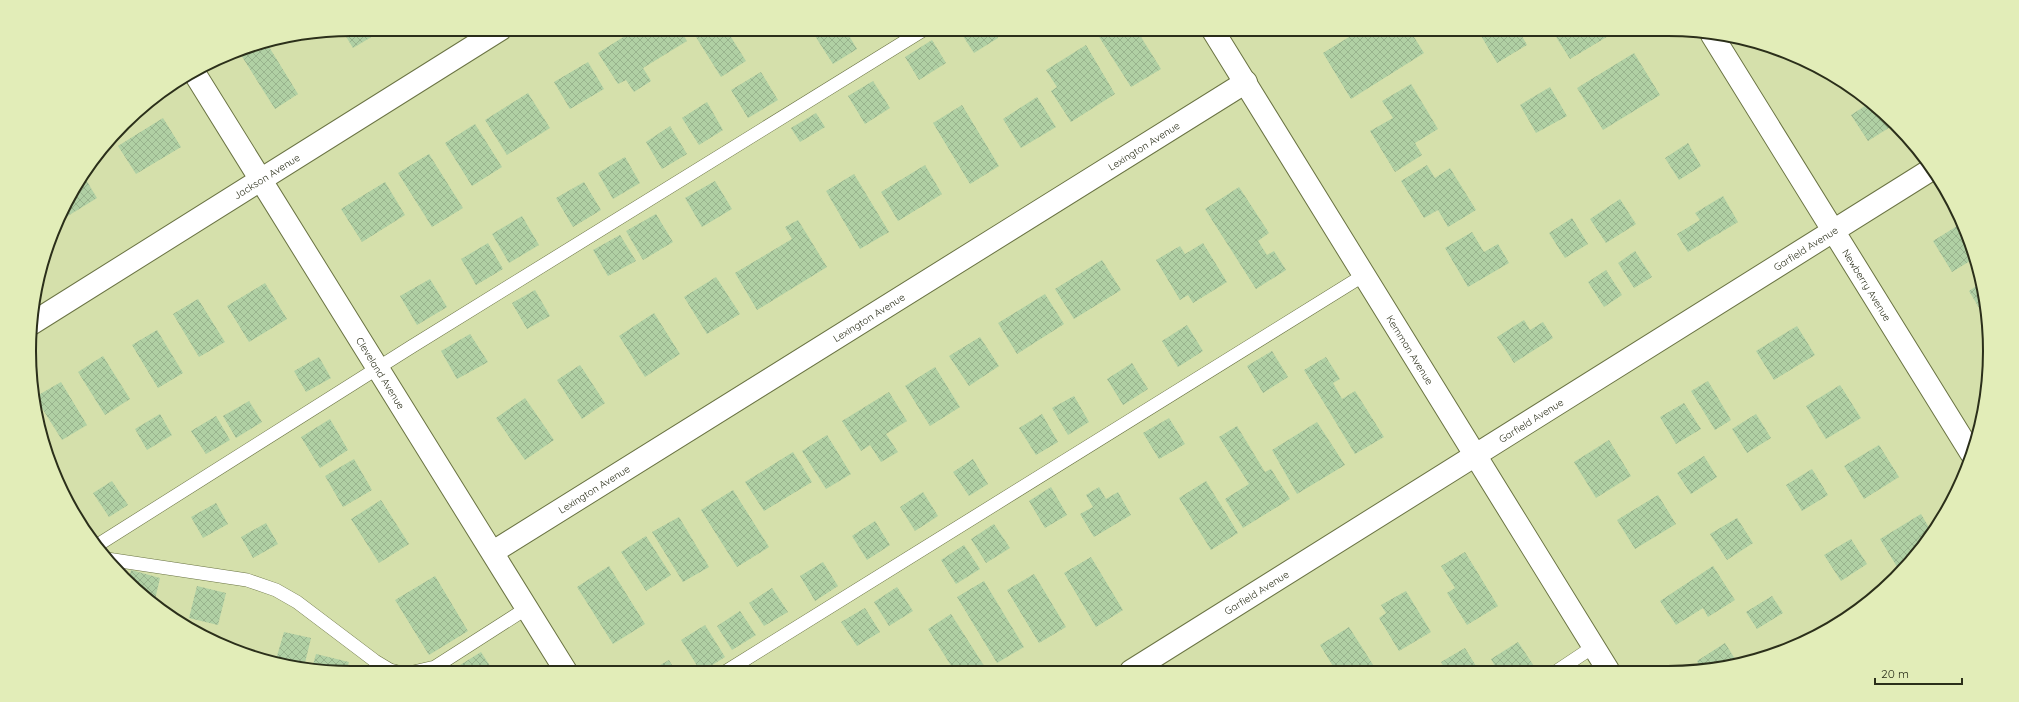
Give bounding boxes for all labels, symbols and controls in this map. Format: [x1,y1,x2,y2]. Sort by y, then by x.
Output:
street label: Lexington Avenue [1106,119,1182,174]
street label: Jackson Avenue [231,151,303,202]
street label: Garfield Avenue [1771,223,1841,274]
street label: Newberry Avenue [1839,247,1894,324]
street label: Lexington Avenue [831,290,908,345]
street label: Kemman Avenue [1383,313,1436,387]
street label: Cleveland Avenue [353,335,408,412]
street label: Garfield Avenue [1497,396,1566,446]
street label: Lexington Avenue [556,462,633,517]
street label: Garfield Avenue [1222,568,1292,618]
scale bar [1875,660,1962,686]
text: 20 m [1881,666,1909,681]

